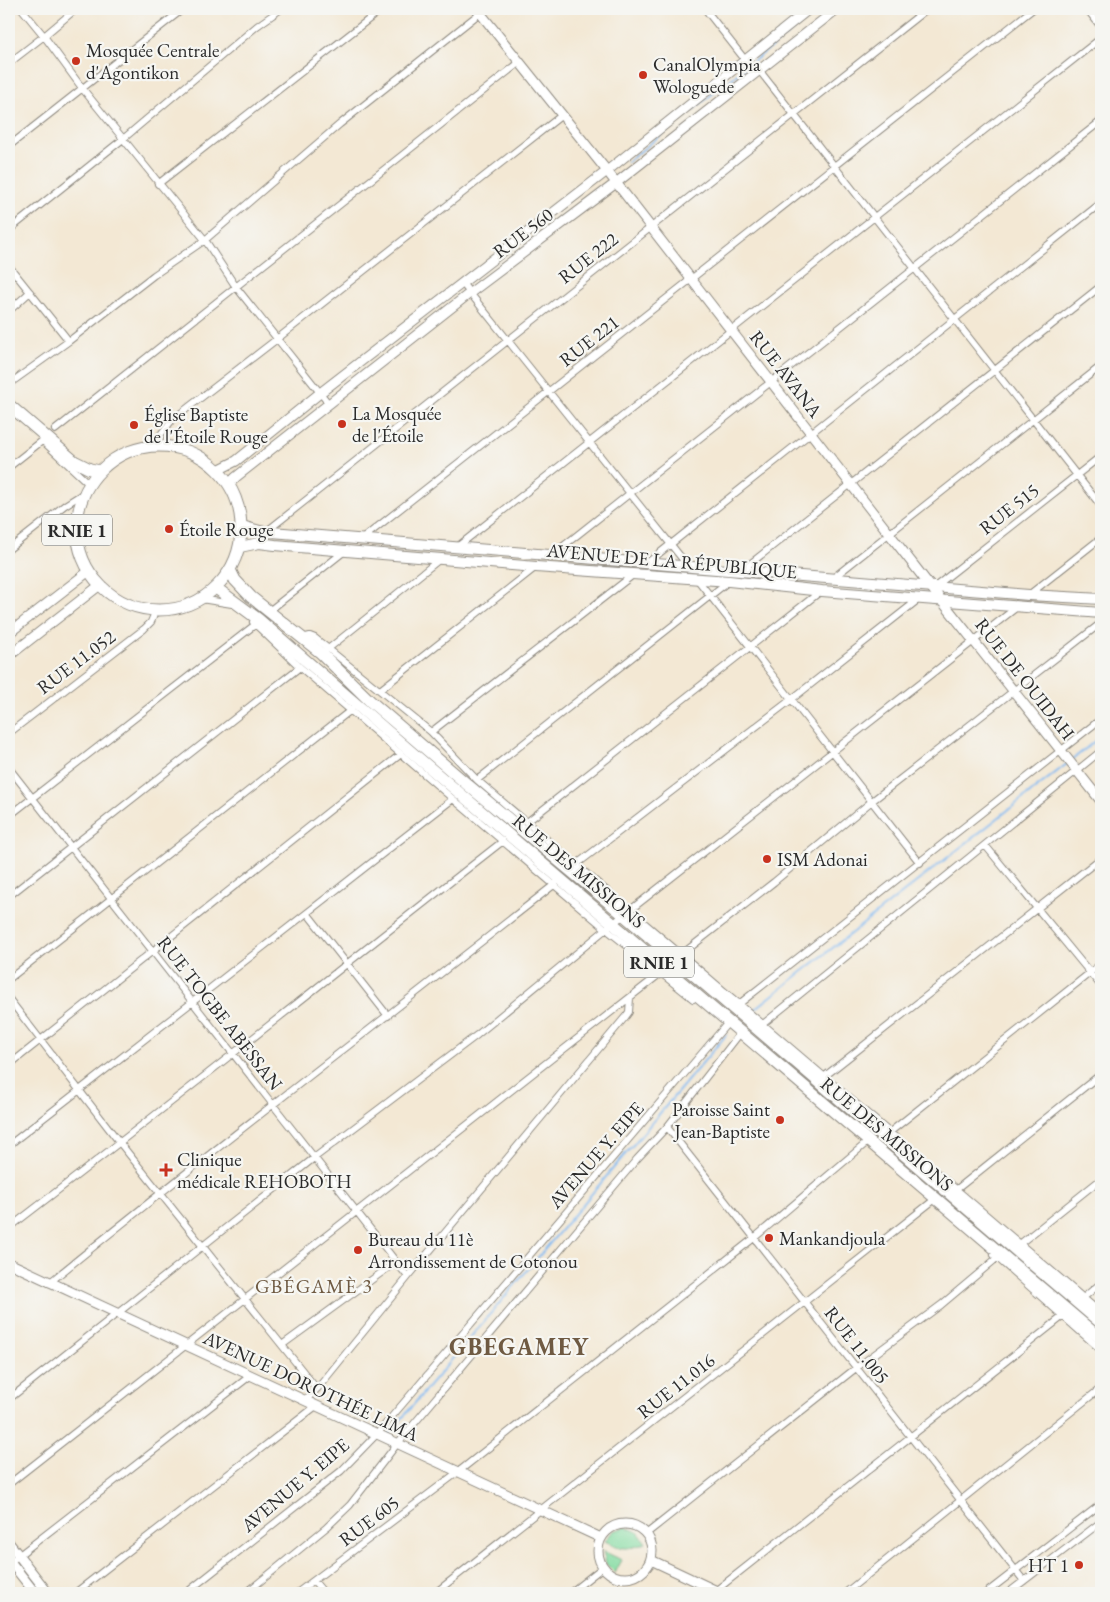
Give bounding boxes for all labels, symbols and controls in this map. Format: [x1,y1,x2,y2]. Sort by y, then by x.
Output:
place label: Mosquée Centrale d'Agontikon [86,38,219,85]
place label: CanalOlympia Wologuede [653,52,761,99]
marker: Mosquée Centrale d'Agontikon [70,55,82,67]
marker: CanalOlympia Wologuede [637,69,649,81]
street label: RUE 560 [488,202,558,264]
street label: RUE 222 [553,227,623,289]
street label: RUE 221 [554,310,624,372]
street label: RUE AVANA [744,325,828,423]
place label: La Mosquée de l'Étoile [352,401,441,448]
place label: Église Baptiste de l'Étoile Rouge [144,402,268,449]
marker: La Mosquée de l'Étoile [336,418,348,430]
marker: Église Baptiste de l'Étoile Rouge [128,419,140,431]
street label: RUE 515 [974,478,1044,540]
road number: RNIE 1 [42,514,112,546]
place label: Étoile Rouge [179,517,274,542]
marker: Étoile Rouge [163,523,175,535]
street label: AVENUE DE LA RÉPUBLIQUE [545,538,798,584]
street label: RUE DE OUIDAH [970,613,1080,745]
street label: RUE 11.052 [32,624,120,700]
street label: RUE DES MISSIONS [507,808,651,934]
place label: ISM Adonai [777,847,868,872]
marker: ISM Adonai [761,853,773,865]
street label: RUE TOGBE ABESSAN [152,931,288,1095]
road number: RNIE 1 [624,946,694,978]
street label: RUE DES MISSIONS [815,1071,959,1197]
street label: AVENUE Y. EIPE [542,1096,649,1214]
place label: Paroisse Saint Jean-Baptiste [672,1097,770,1144]
marker: Paroisse Saint Jean-Baptiste [774,1114,786,1126]
place label: Clinique médicale REHOBOTH [177,1147,352,1194]
marker: Clinique médicale REHOBOTH [159,1163,173,1177]
place label: Mankandjoula [779,1226,886,1251]
place label: Bureau du 11è Arrondissement de Cotonou [367,1227,578,1274]
marker: Mankandjoula [763,1232,775,1244]
marker: Bureau du 11è Arrondissement de Cotonou [352,1244,364,1256]
district label: GBÉGAMÈ 3 [255,1273,373,1299]
street label: RUE 11.005 [819,1301,895,1389]
street label: AVENUE DOROTHÉE LIMA [198,1325,424,1447]
district label: GBEGAMEY [449,1331,589,1362]
street label: RUE 11.016 [632,1348,720,1424]
street label: AVENUE Y. EIPE [235,1432,354,1538]
street label: RUE 605 [334,1490,404,1552]
place label: HT 1 [1028,1553,1069,1578]
marker: HT 1 [1073,1559,1085,1571]

